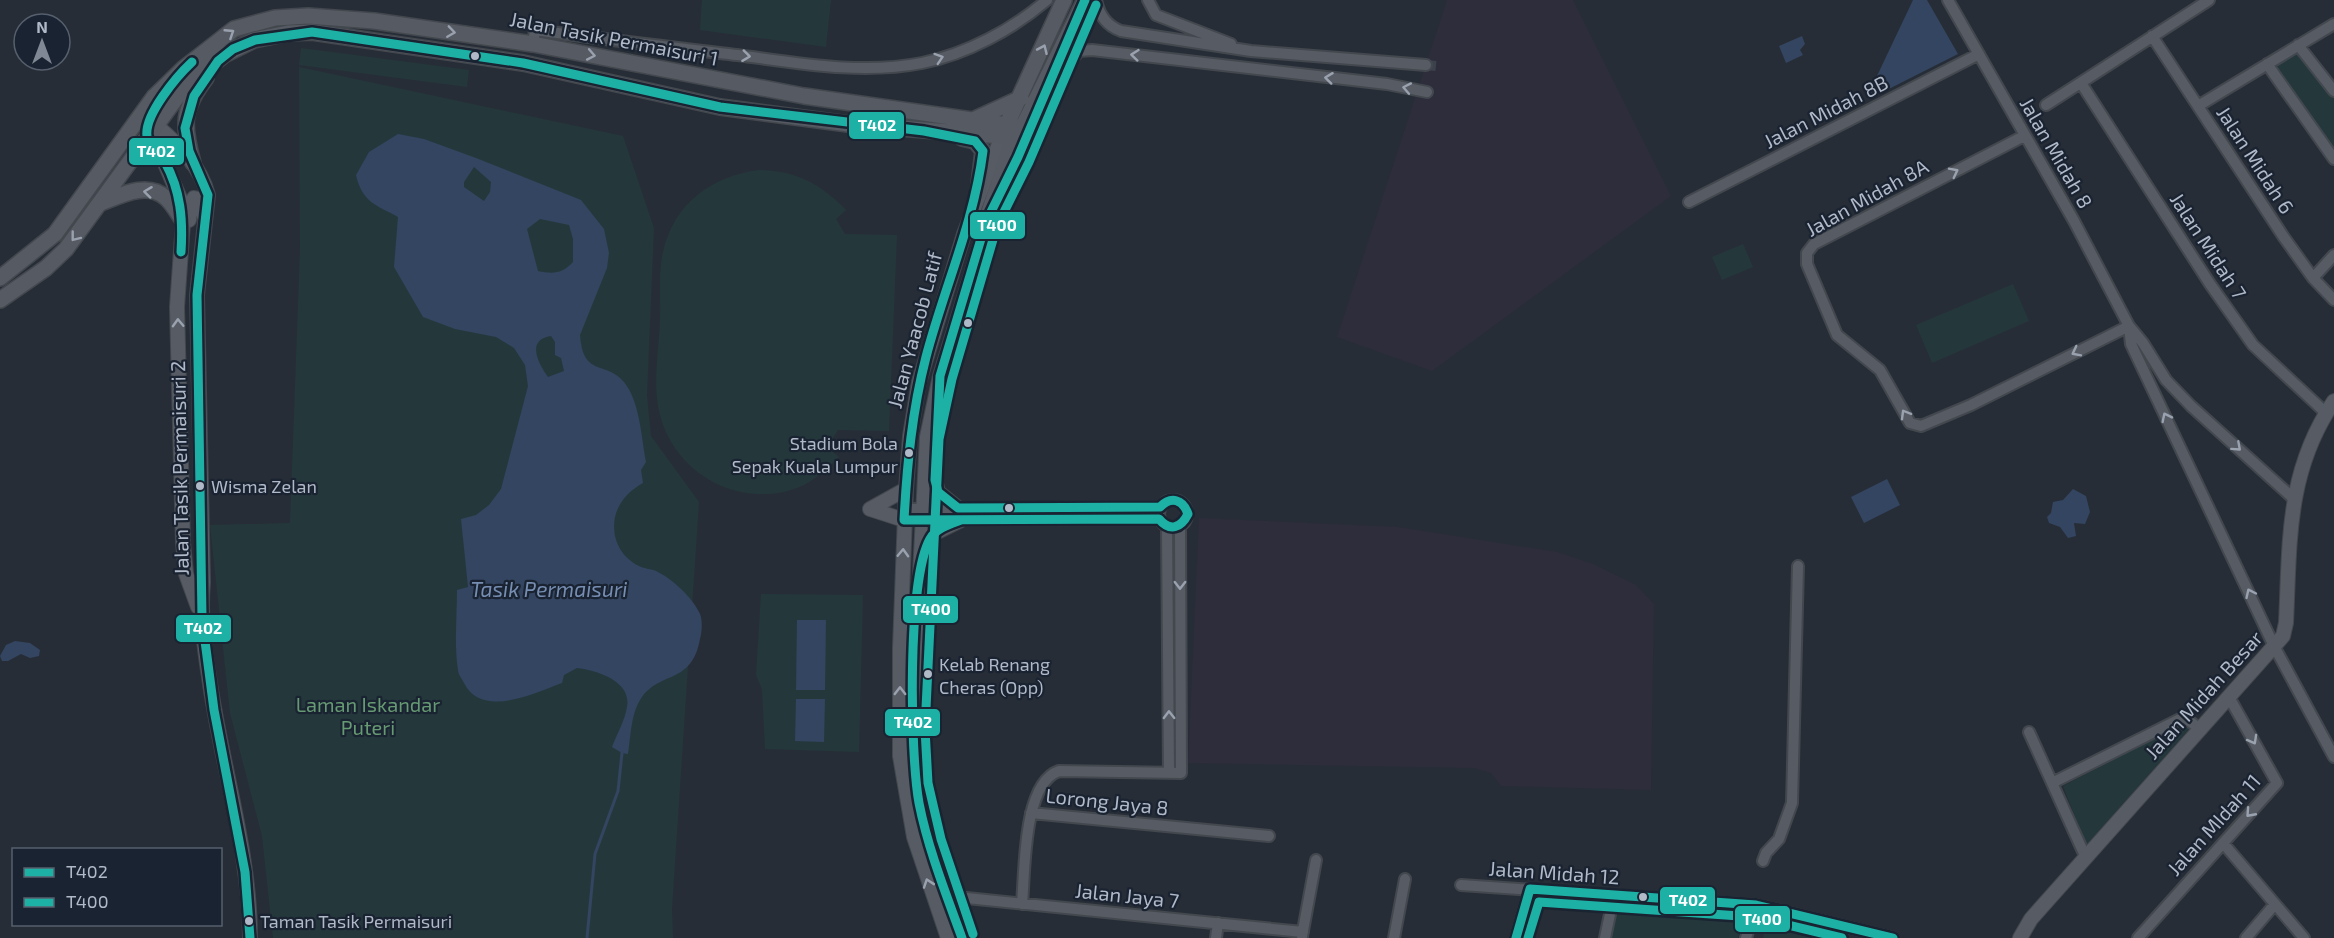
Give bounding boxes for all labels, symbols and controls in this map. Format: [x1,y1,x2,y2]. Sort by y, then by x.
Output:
street label: Jalan Tasik Permaisuri 1 [508,6,720,70]
north arrow [12,12,72,72]
text: N [36,17,48,36]
one-way arrow [447,26,456,38]
one-way arrow [224,30,235,41]
one-way arrow [1035,44,1047,55]
one-way arrow [585,48,595,61]
one-way arrow [1130,49,1139,62]
unlabelled marker [469,50,481,62]
one-way arrow [741,50,750,62]
one-way arrow [933,53,944,65]
street label: Jalan Midah 8B [1759,69,1892,153]
one-way arrow [1324,72,1333,84]
one-way arrow [1402,82,1412,95]
street label: Jalan Midah 8 [2015,93,2098,212]
street label: Jalan Midah 6 [2212,101,2299,218]
line badge: T402 [848,111,905,140]
text: T402 [858,115,896,134]
line badge: T402 [128,137,185,166]
text: T402 [137,141,175,160]
street label: Jalan Midah 8A [1801,153,1932,241]
one-way arrow [1947,168,1958,179]
one-way arrow [143,186,153,199]
street label: Jalan Midah 7 [2166,188,2252,303]
line badge: T400 [969,211,1026,240]
text: T400 [977,215,1017,234]
one-way arrow [72,230,83,241]
street label: Jalan Yaacob Latif [882,249,947,410]
unlabelled marker [962,317,974,329]
one-way arrow [171,319,184,328]
one-way arrow [2072,345,2083,356]
street label: Jalan Tasik Permaisuri 2 [165,360,193,576]
one-way arrow [1901,410,1912,420]
one-way arrow [2162,412,2174,423]
place label: Stadium Bola Sepak Kuala Lumpur [732,432,898,477]
one-way arrow [2230,440,2241,451]
marker: Stadium Bola Sepak Kuala Lumpur [903,447,915,459]
place label: Wisma Zelan [211,475,317,497]
marker: Wisma Zelan [194,480,206,492]
unlabelled marker [1003,502,1015,514]
one-way arrow [896,549,909,558]
water label: Tasik Permaisuri [471,576,627,601]
one-way arrow [1174,581,1186,590]
one-way arrow [2245,588,2257,599]
line badge: T400 [902,595,959,624]
text: T400 [911,599,951,618]
line badge: T402 [175,614,232,643]
text: T402 [184,618,222,637]
street label: Jalan Midah Besar [2139,625,2267,763]
place label: Kelab Renang Cheras (Opp) [939,653,1050,698]
marker: Kelab Renang Cheras (Opp) [922,668,934,680]
one-way arrow [894,687,906,696]
park label: Laman Iskandar Puteri [296,692,440,739]
line badge: T402 [884,708,941,737]
one-way arrow [1162,710,1175,719]
text: T402 [894,712,932,731]
one-way arrow [2246,734,2257,744]
street label: Jalan MIdah 11 [2162,769,2265,880]
street label: Lorong Jaya 8 [1044,783,1170,819]
one-way arrow [2246,806,2257,817]
legend [12,848,222,926]
street label: Jalan Midah 12 [1488,855,1620,889]
text: T402 [66,860,108,882]
one-way arrow [923,878,936,889]
street label: Jalan Jaya 7 [1074,878,1180,912]
line badge: T402 [1659,886,1716,915]
text: T400 [66,890,109,912]
text: T402 [1669,890,1707,909]
unlabelled marker [1637,891,1649,903]
line badge: T400 [1734,905,1791,933]
text: T400 [1742,909,1782,928]
place label: Taman Tasik Permaisuri [260,910,452,932]
marker: Taman Tasik Permaisuri [243,915,255,927]

